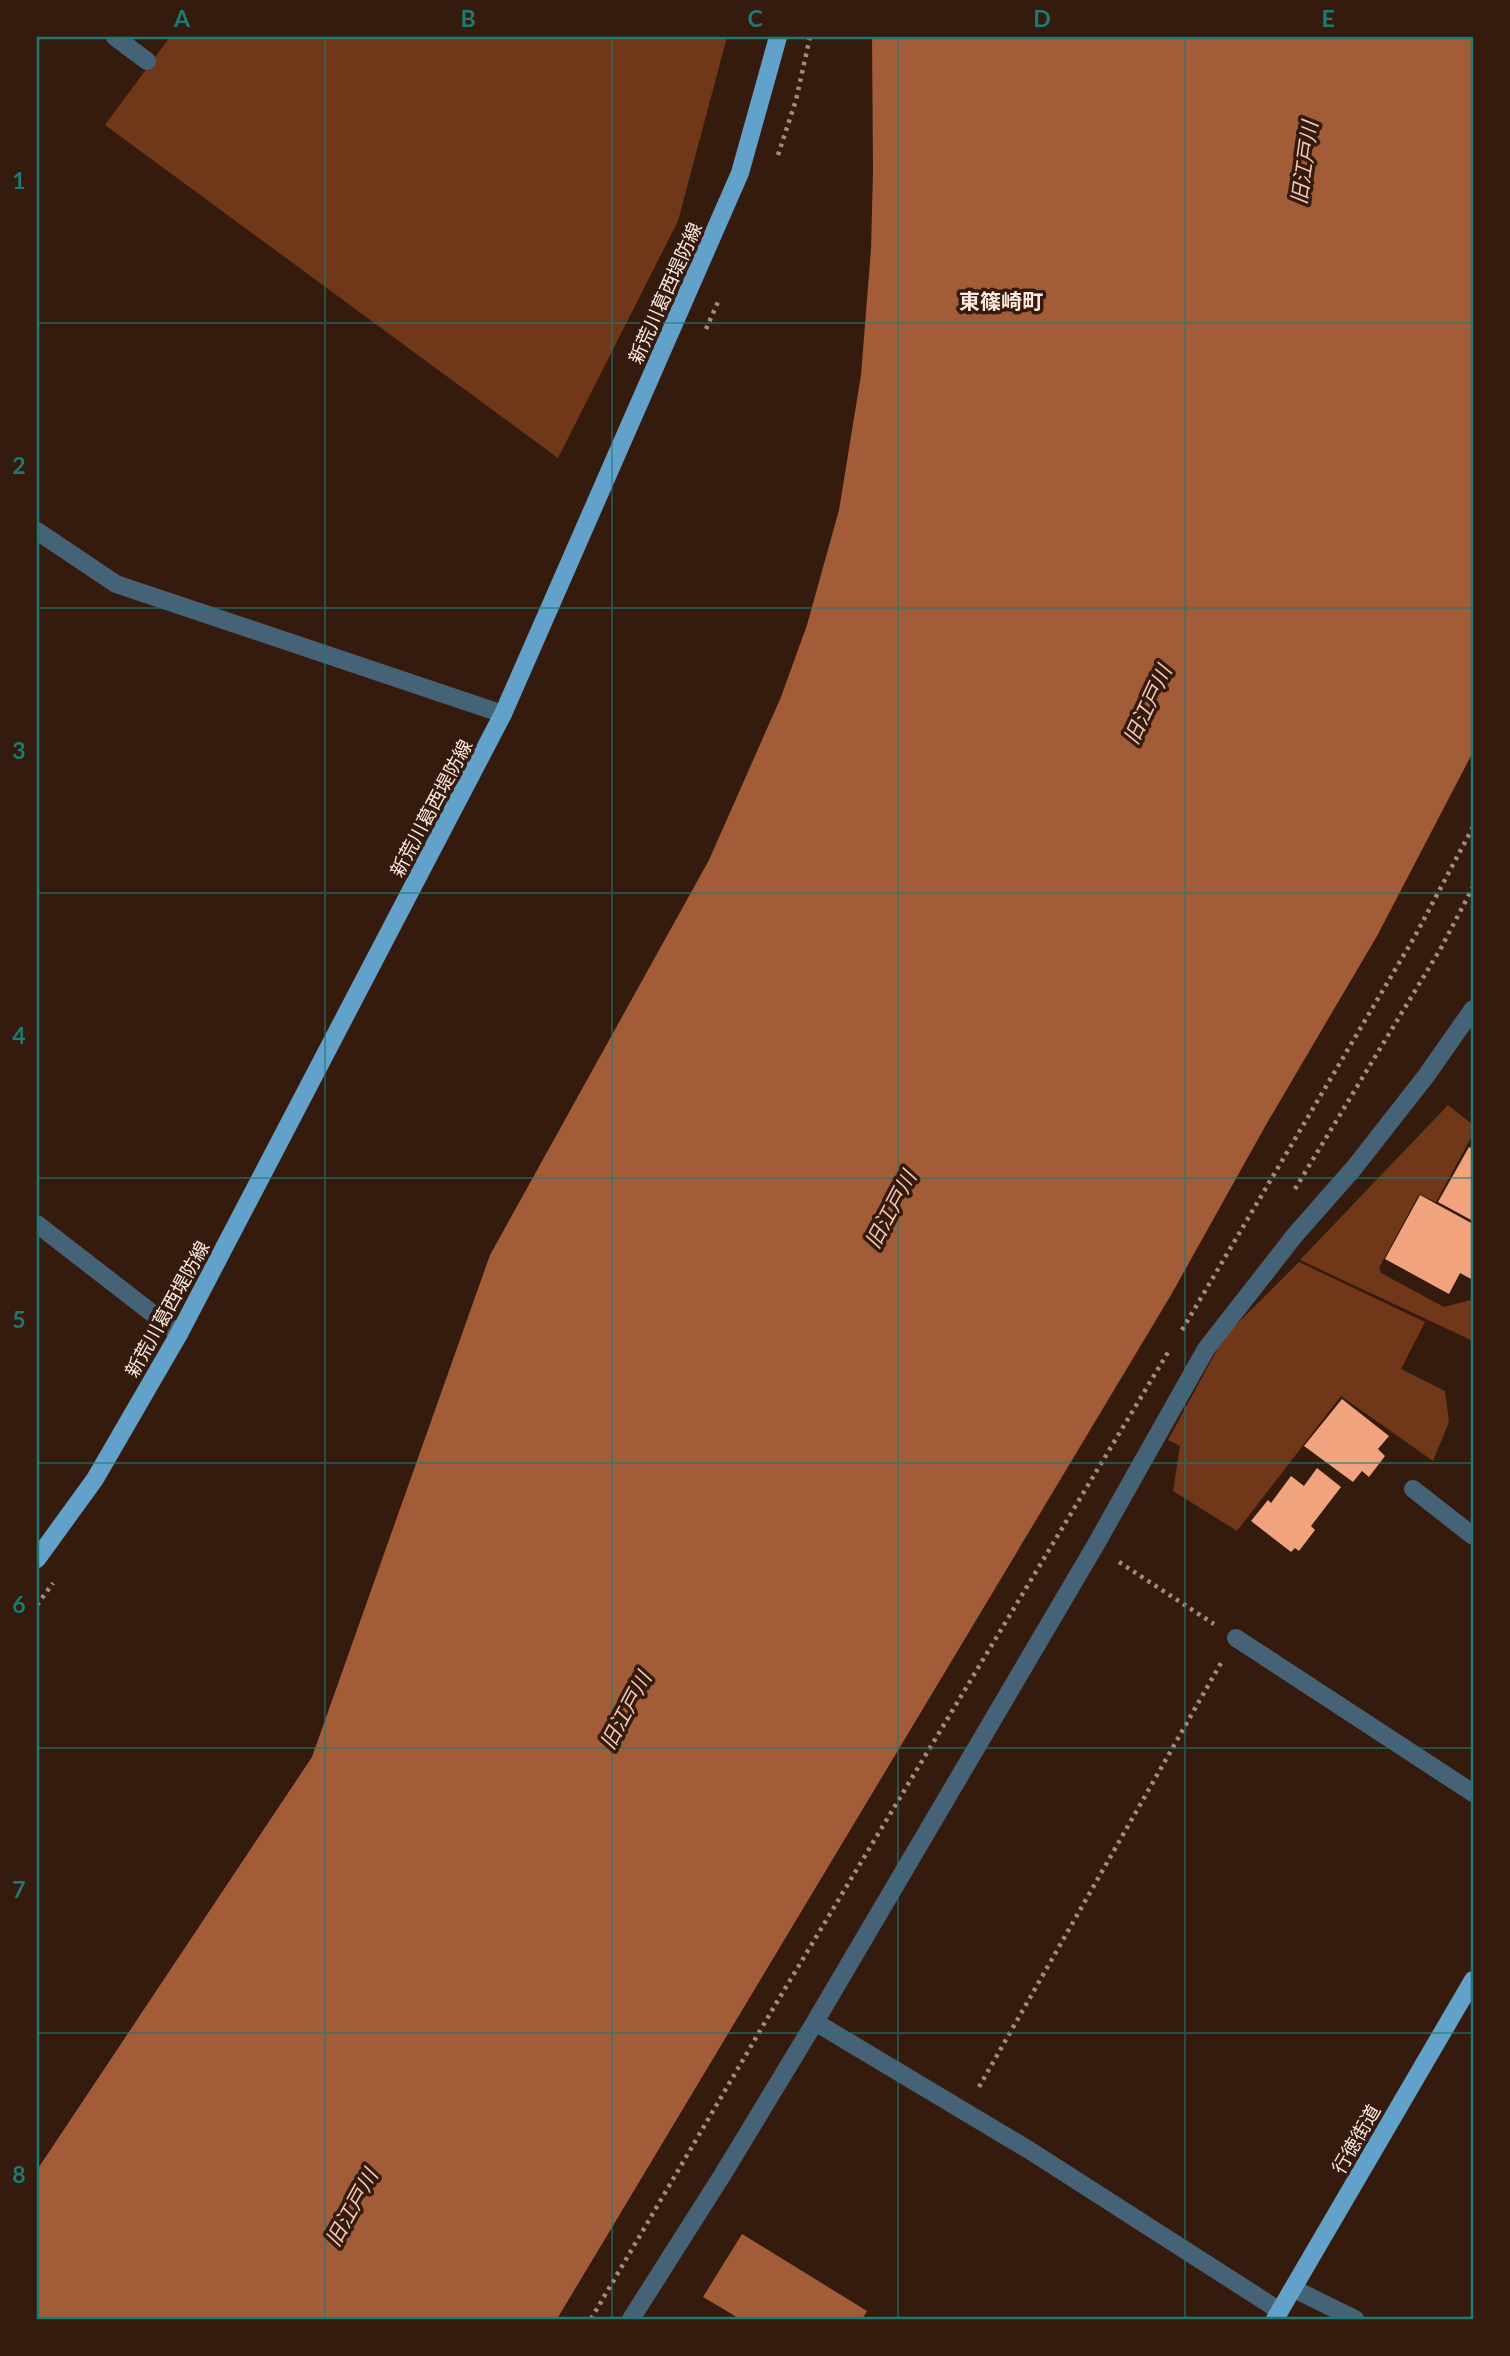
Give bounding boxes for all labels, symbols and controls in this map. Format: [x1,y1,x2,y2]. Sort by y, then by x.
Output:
text: A [173,4,191,32]
text: B [460,4,476,32]
text: C [747,4,763,32]
text: D [1033,4,1051,32]
text: E [1321,4,1335,32]
water label: 旧江戸川 [1285,117,1322,206]
text: 1 [12,166,26,194]
street label: 新荒川葛西堤防線 [623,219,706,367]
district label: 東篠崎町 [959,288,1043,313]
text: 2 [12,451,26,479]
water label: 旧江戸川 [1118,659,1177,748]
street label: 新荒川葛西堤防線 [385,735,476,880]
text: 3 [12,736,26,764]
text: 4 [12,1021,26,1049]
water label: 旧江戸川 [859,1165,921,1252]
street label: 新荒川葛西堤防線 [120,1237,213,1381]
text: 5 [12,1305,26,1333]
text: 6 [12,1590,26,1618]
water label: 旧江戸川 [594,1666,656,1753]
text: 7 [12,1875,26,1903]
street label: 行徳街道 [1327,2100,1385,2177]
text: 8 [12,2160,26,2188]
water label: 旧江戸川 [319,2163,383,2250]

